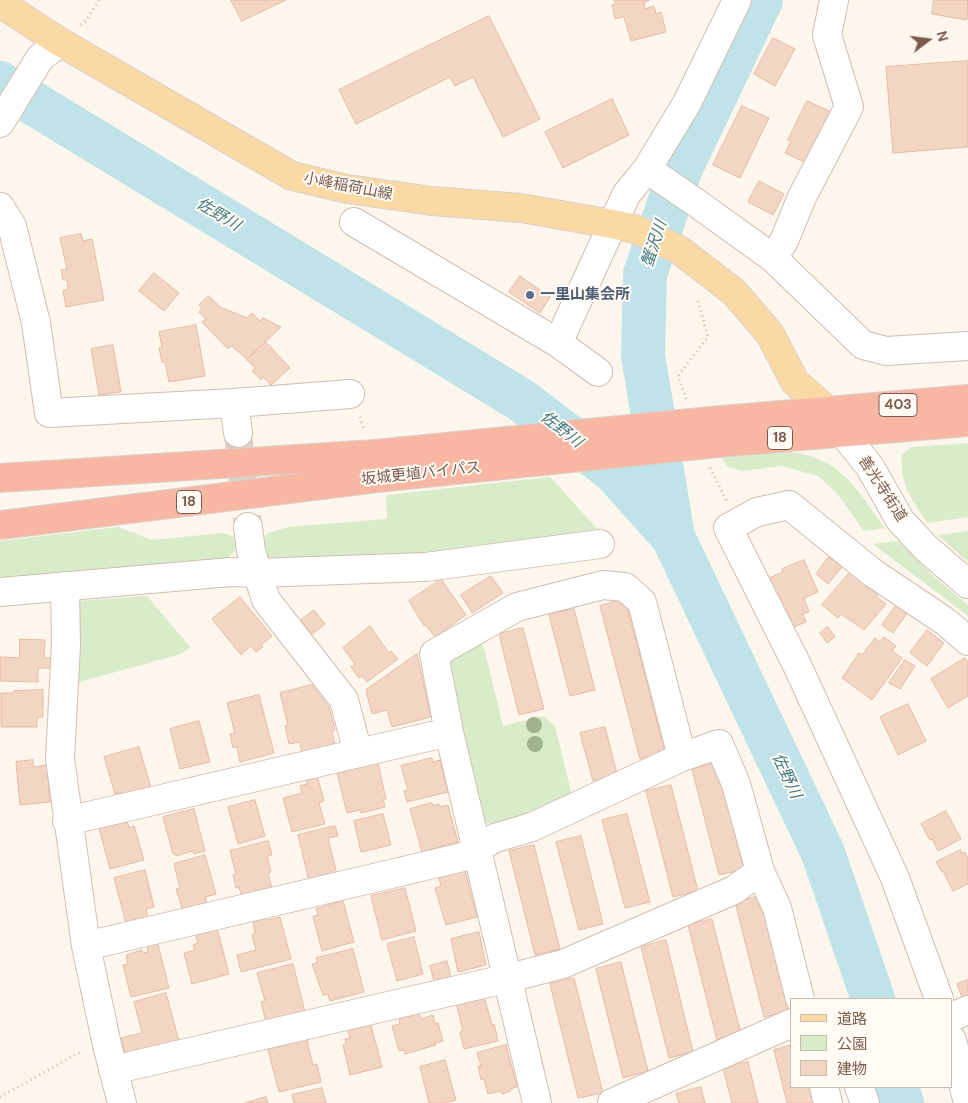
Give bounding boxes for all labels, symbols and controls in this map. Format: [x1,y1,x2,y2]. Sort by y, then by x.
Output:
north arrow [903,15,953,65]
text: N [932,29,953,43]
street label: 小峰稲荷山線 [302,170,394,204]
water label: 佐野川 [192,194,244,236]
water label: 蟹沢川 [638,218,672,270]
place label: 一里山集会所 [540,286,630,304]
marker: 一里山集会所 [524,289,536,301]
road number: 403 [879,394,917,416]
water label: 佐野川 [536,408,586,452]
road number: 18 [768,426,792,449]
street label: 善光寺街道 [854,453,910,525]
street label: 坂城更埴バイパス [360,459,482,489]
road number: 18 [176,491,202,514]
water label: 佐野川 [767,750,805,802]
legend [790,998,953,1088]
text: 道路 [837,1009,867,1029]
text: 公園 [837,1034,867,1054]
text: 建物 [837,1059,867,1079]

